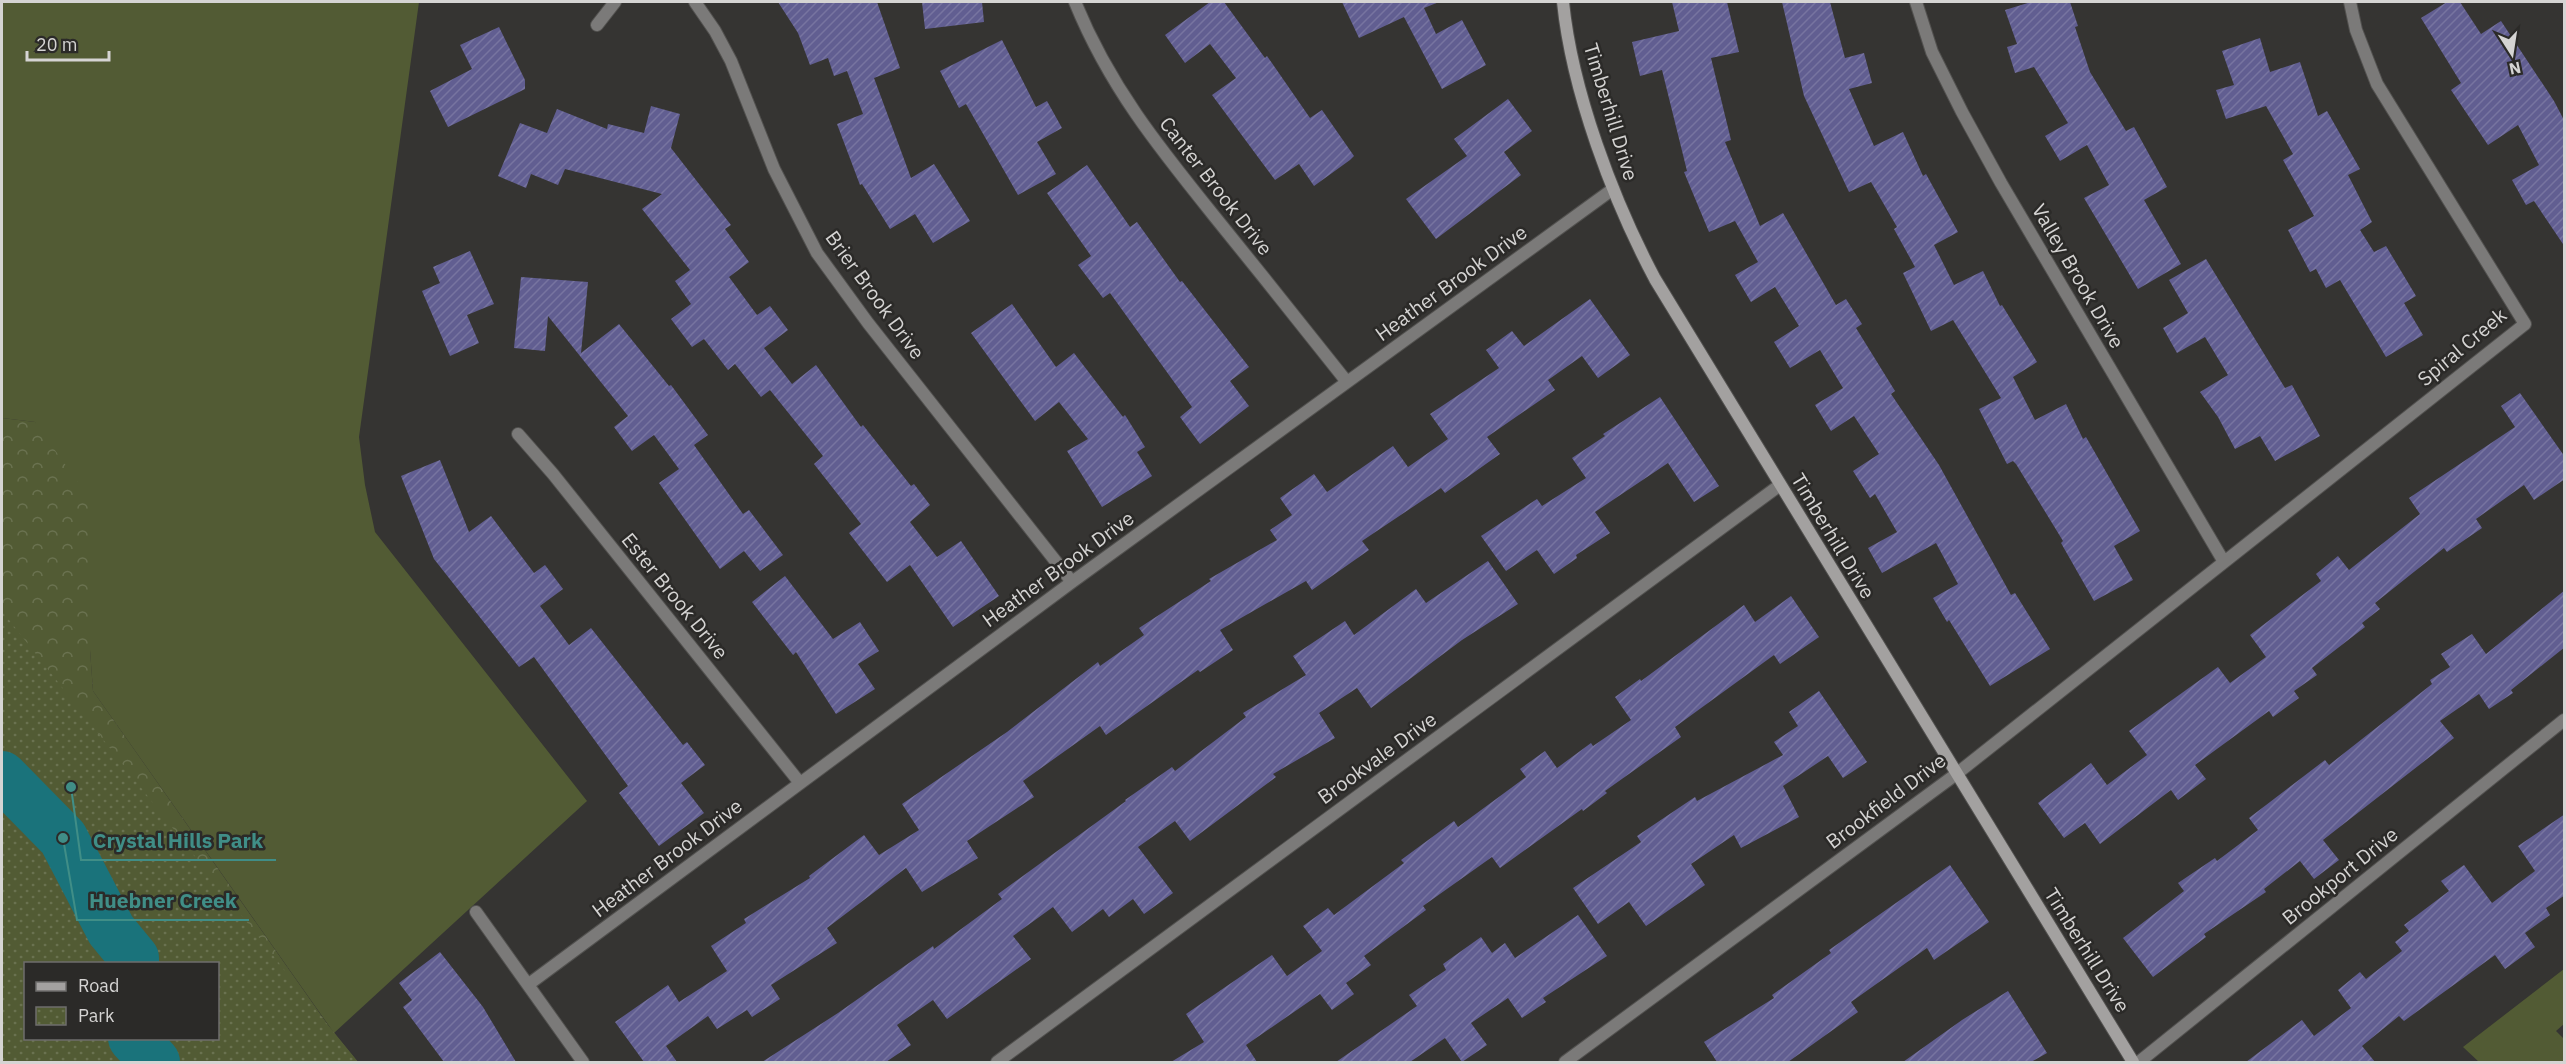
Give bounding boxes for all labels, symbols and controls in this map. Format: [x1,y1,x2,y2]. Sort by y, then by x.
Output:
scale bar [27,24,110,62]
north arrow [2482,24,2542,84]
text: 20 m [36,33,78,56]
street label: Timberhill Drive [1578,40,1645,184]
text: N [2507,58,2523,80]
street label: Canter Brook Drive [1154,111,1279,261]
street label: Valley Brook Drive [2026,198,2131,353]
street label: Heather Brook Drive [1369,218,1532,347]
street label: Brier Brook Drive [820,225,931,364]
street label: Spiral Creek [2411,301,2512,392]
street label: Timberhill Drive [1785,468,1882,604]
street label: Heather Brook Drive [976,504,1139,633]
street label: Ester Brook Drive [616,527,735,665]
street label: Brookvale Drive [1312,705,1442,810]
street label: Brookfield Drive [1820,747,1951,855]
street label: Heather Brook Drive [586,792,747,923]
callout: Crystal Hills Park [81,821,276,860]
street label: Brookport Drive [2276,821,2403,931]
text: Crystal Hills Park [93,826,264,854]
callout: Huebner Creek [77,881,249,920]
street label: Timberhill Drive [2038,882,2137,1017]
text: Huebner Creek [89,886,238,914]
legend [24,962,219,1040]
text: Road [78,974,119,997]
text: Park [78,1004,115,1027]

